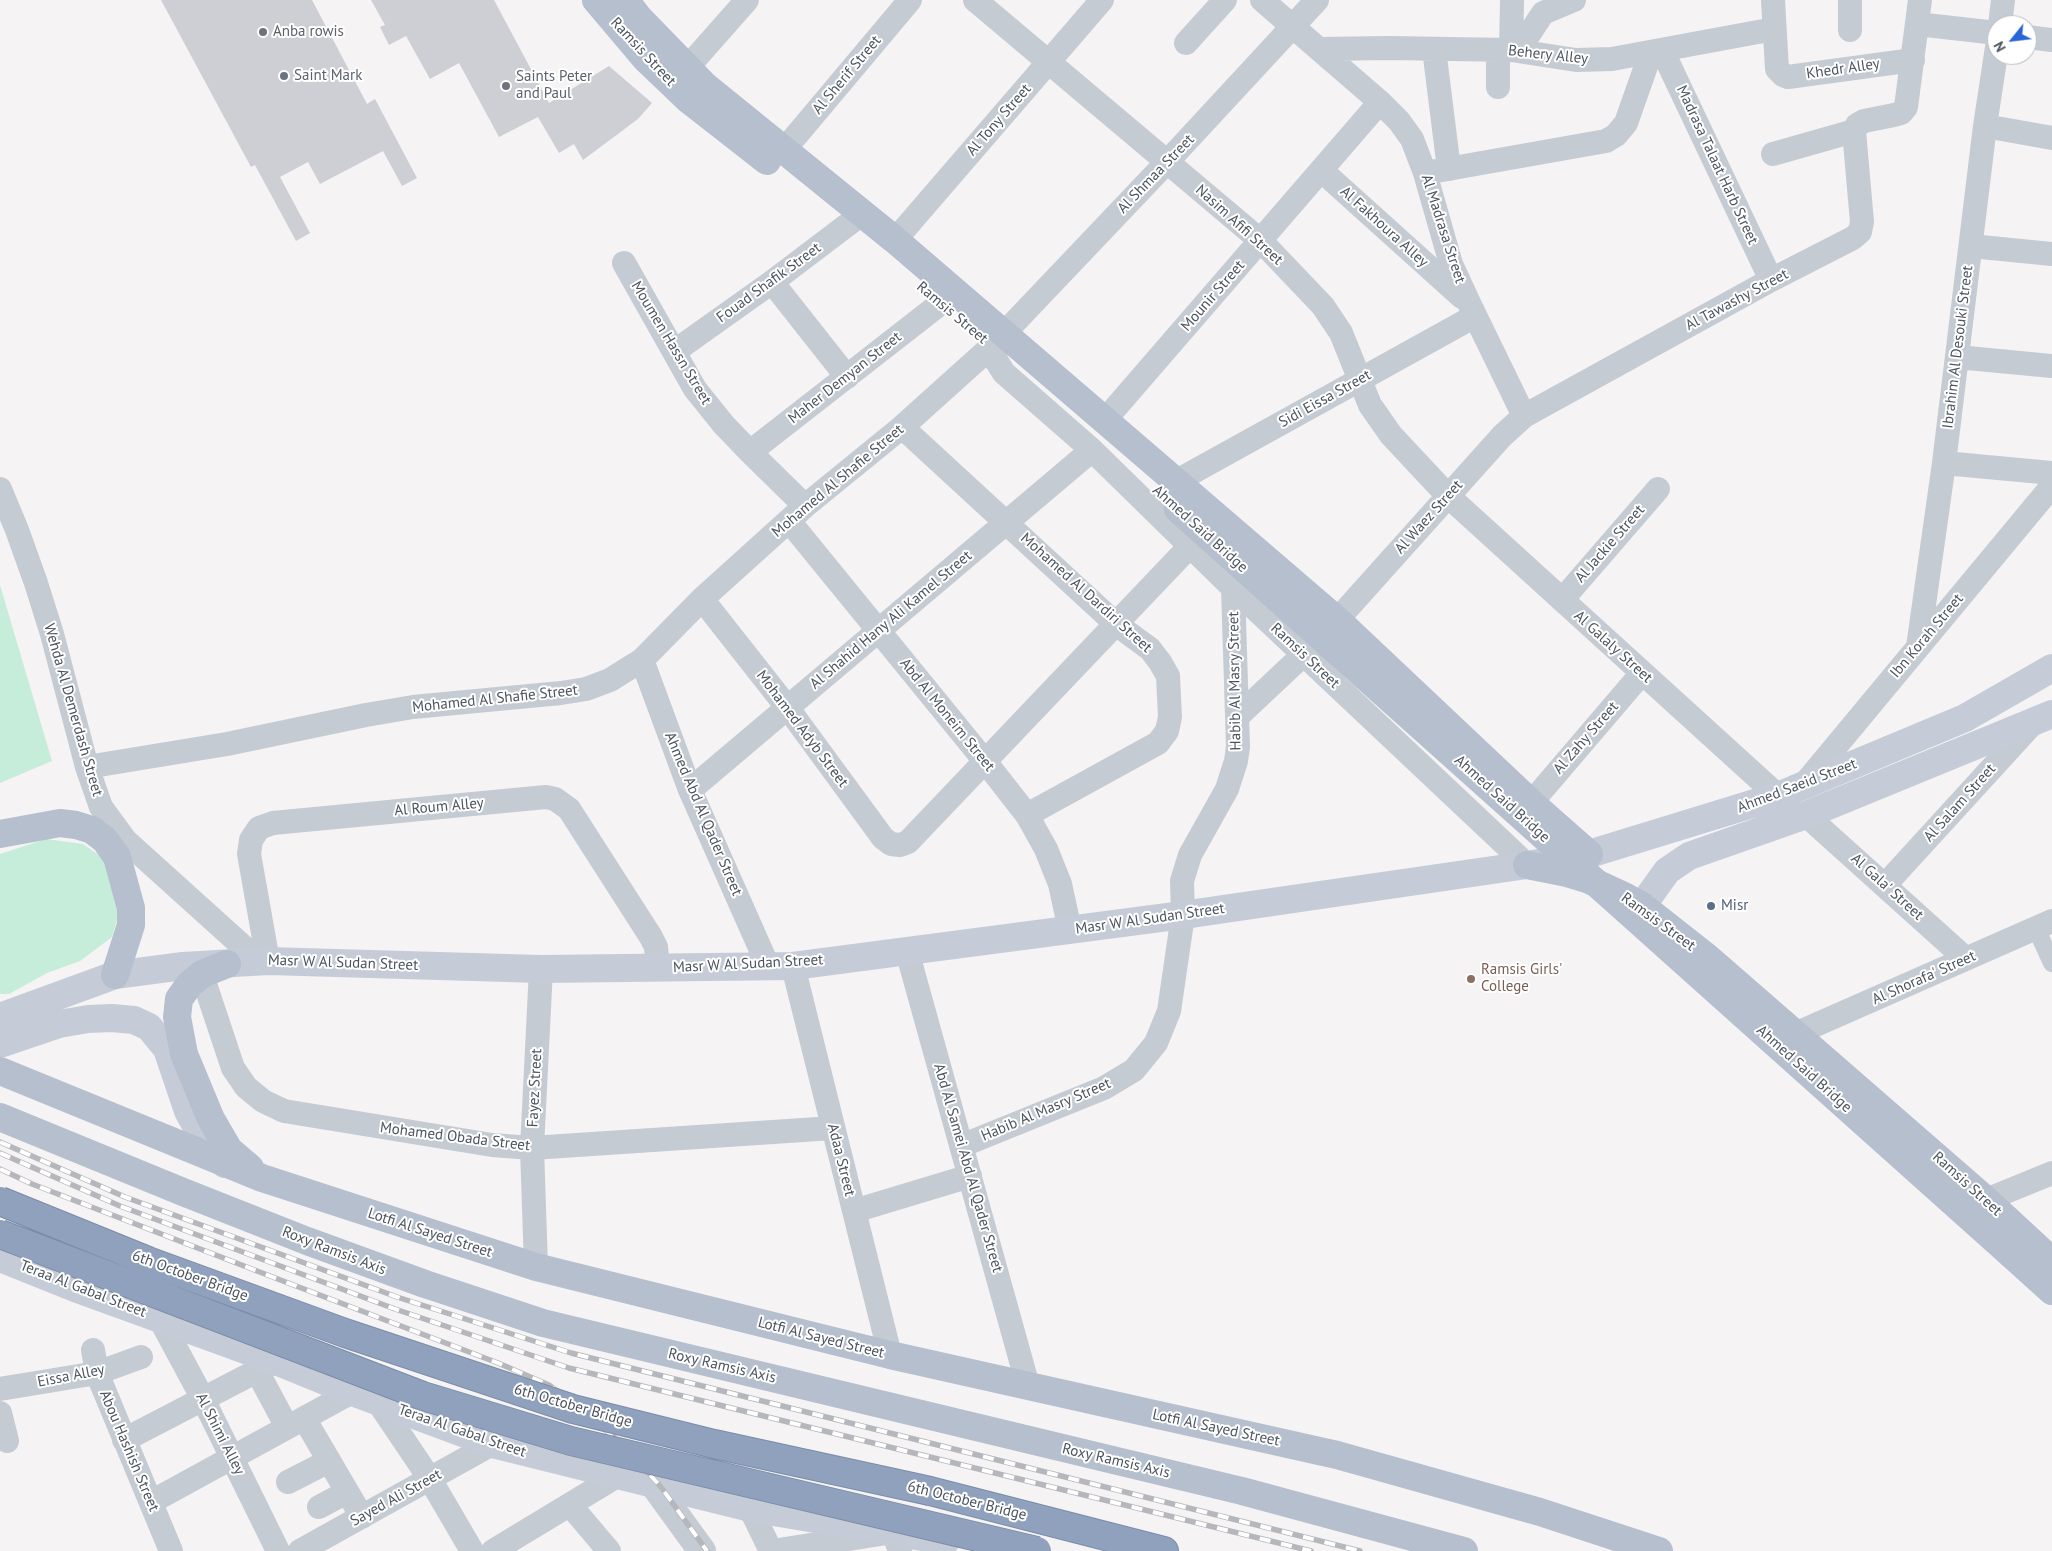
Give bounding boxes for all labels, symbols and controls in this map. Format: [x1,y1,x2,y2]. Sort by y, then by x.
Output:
street label: Ramsis Street [607,14,679,90]
north arrow [1987,15,2037,65]
place label: Anba rowis [273,23,344,41]
marker: Anba rowis [257,26,269,38]
street label: Al Sherif Street [809,32,885,118]
text: N [1990,38,2010,55]
street label: Behery Alley [1507,42,1589,68]
street label: Khedr Alley [1805,55,1881,83]
place label: Saint Mark [294,67,362,85]
place label: Saints Peter and Paul [516,68,592,103]
marker: Saint Mark [278,70,290,82]
marker: Saints Peter and Paul [500,80,512,92]
street label: Al Tony Street [963,80,1035,160]
street label: Madrasa Talaat Harb Street [1672,83,1762,247]
street label: Al Shmaa Street [1114,131,1198,217]
street label: Al Madrasa Street [1417,172,1469,286]
street label: Nasim Afifi Street [1192,181,1286,269]
street label: Al Fakhoura Alley [1336,183,1432,271]
street label: Fouad Shafik Street [713,239,825,327]
street label: Mounir Street [1177,257,1249,335]
street label: Al Tawashy Street [1683,265,1791,335]
street label: Ibrahim Al Desouki Street [1939,265,1977,429]
street label: Moumen Hassn Street [627,278,715,408]
street label: Ramsis Street [913,278,991,348]
street label: Maher Demyan Street [785,328,905,428]
street label: Sidi Eissa Street [1276,366,1374,432]
street label: Mohamed Al Shafie Street [769,421,907,541]
street label: Al Waez Street [1391,476,1467,558]
street label: Ahmed Said Bridge [1149,482,1251,576]
street label: Al Jackie Street [1571,502,1649,586]
street label: Mohamed Al Dardiri Street [1017,529,1155,657]
street label: Al Shahid Hany Ali Kamel Street [806,547,976,693]
street label: Ibn Korah Street [1887,590,1967,682]
street label: Al Galaly Street [1570,607,1656,687]
street label: Habib Al Masry Street [1225,611,1245,751]
street label: Ramsis Street [1267,620,1343,692]
street label: Wehda Al Demerdash Street [40,622,106,798]
street label: Abd Al Moneim Street [896,655,998,775]
street label: Mohamed Adyb Street [752,667,852,791]
street label: Mohamed Al Shafie Street [411,681,579,717]
street label: Al Zahy Street [1550,698,1622,778]
street label: Ahmed Abd Al Qader Street [660,730,746,898]
street label: Ahmed Said Bridge [1451,752,1553,846]
street label: Ahmed Saeid Street [1735,755,1859,817]
street label: Al Salam Street [1920,760,2000,846]
street label: Al Roum Alley [394,794,484,820]
street label: Al Gala' Street [1847,850,1927,924]
street label: Ramsis Street [1617,889,1699,955]
place label: Misr [1721,897,1748,915]
street label: Masr W Al Sudan Street [1074,900,1226,938]
marker: Misr [1705,900,1717,912]
street label: Al Shorafa' Street [1869,947,1979,1009]
street label: Masr W Al Sudan Street [268,951,418,975]
street label: Masr W Al Sudan Street [672,951,824,977]
place label: Ramsis Girls' College [1481,961,1562,996]
marker: Ramsis Girls' College [1465,973,1477,985]
street label: Ahmed Said Bridge [1753,1022,1855,1116]
street label: Fayez Street [524,1048,546,1128]
street label: Abd Al Samei Abd Al Qader Street [930,1062,1006,1274]
street label: Habib Al Masry Street [979,1075,1113,1145]
street label: Mohamed Obada Street [379,1119,531,1155]
street label: Adaa Street [823,1122,859,1198]
street label: Ramsis Street [1929,1148,2005,1220]
street label: Lotfi Al Sayed Street [366,1204,494,1262]
street label: Roxy Ramsis Axis [279,1223,389,1279]
street label: 6th October Bridge [130,1247,250,1305]
street label: Teraa Al Gabal Street [17,1257,149,1321]
street label: Lotfi Al Sayed Street [756,1314,886,1362]
street label: Roxy Ramsis Axis [666,1345,778,1387]
street label: Eissa Alley [36,1361,106,1391]
street label: 6th October Bridge [512,1381,634,1431]
street label: Abou Hashish Street [95,1388,163,1514]
street label: Al Shimi Alley [192,1390,248,1478]
street label: Teraa Al Gabal Street [396,1401,528,1461]
street label: Lotfi Al Sayed Street [1151,1406,1281,1450]
street label: Roxy Ramsis Axis [1060,1440,1172,1482]
street label: Sayed Ali Street [347,1466,445,1530]
street label: 6th October Bridge [906,1478,1028,1524]

